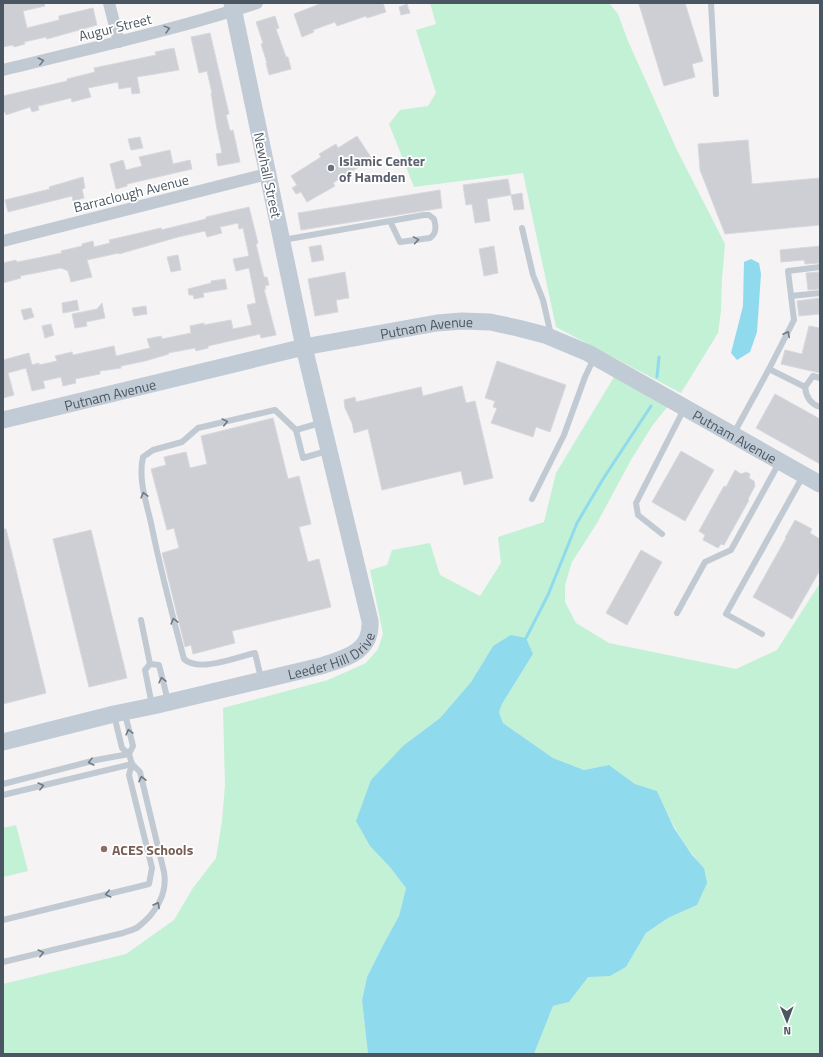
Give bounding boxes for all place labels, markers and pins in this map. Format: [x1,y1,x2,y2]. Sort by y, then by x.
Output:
place label: Islamic Center of Hamden [339,150,425,187]
marker: Islamic Center of Hamden [326,163,336,173]
place label: ACES Schools [112,839,194,860]
marker: ACES Schools [99,844,109,854]

